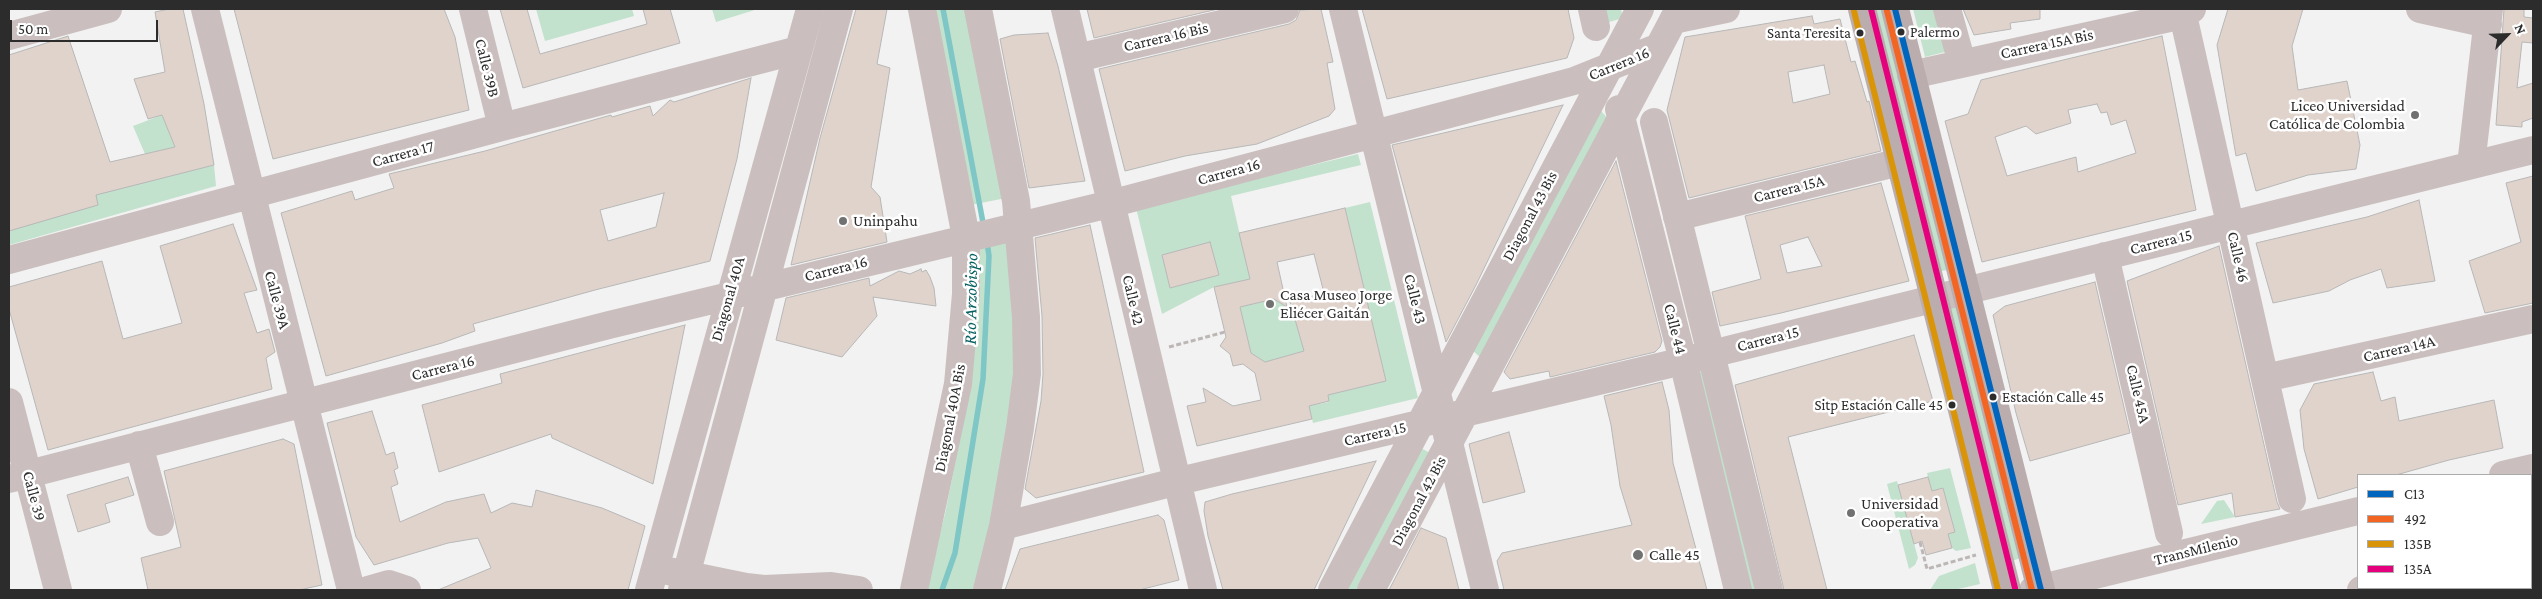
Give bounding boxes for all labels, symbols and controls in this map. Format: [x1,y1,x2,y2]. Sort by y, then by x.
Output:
scale bar [12,10,160,42]
north arrow [2482,10,2532,60]
street label: Carrera 16 Bis [1122,18,1210,56]
text: 50 m [18,21,48,37]
text: N [2511,21,2530,37]
place label: Palermo [1910,23,1960,41]
place label: Santa Teresita [1767,24,1851,42]
street label: Carrera 15A Bis [1999,25,2095,63]
marker: Palermo [1896,27,1906,37]
marker: Santa Teresita [1855,28,1865,38]
street label: Calle 39B [470,37,504,99]
street label: Carrera 16 [1586,43,1652,85]
place label: Liceo Universidad Católica de Colombia [2269,96,2405,134]
marker: Liceo Universidad Católica de Colombia [2409,109,2421,121]
street label: Carrera 17 [370,137,436,171]
street label: Carrera 16 [1196,154,1262,190]
street label: Diagonal 43 Bis [1498,168,1562,264]
street label: Carrera 15A [1752,171,1826,207]
place label: Uninpahu [853,211,918,231]
marker: Uninpahu [837,215,849,227]
street label: Carrera 15 [2128,225,2194,259]
street label: Calle 46 [2223,230,2253,284]
street label: Carrera 16 [803,252,869,286]
water label: Río Arzobispo [959,253,983,345]
street label: Diagonal 40A [707,254,749,344]
street label: Calle 39A [260,269,294,331]
street label: Calle 43 [1400,272,1430,326]
street label: Calle 42 [1118,273,1148,327]
place label: Casa Museo Jorge Eliécer Gaitán [1280,285,1392,323]
marker: Casa Museo Jorge Eliécer Gaitán [1264,298,1276,310]
street label: Calle 44 [1659,302,1691,356]
street label: Carrera 15 [1735,322,1801,356]
street label: Carrera 14A [2361,331,2437,367]
street label: Carrera 16 [410,351,476,385]
street label: Diagonal 40A Bis [930,362,970,474]
street label: Calle 45A [2122,363,2154,425]
place label: Estación Calle 45 [2002,388,2104,406]
marker: Estación Calle 45 [1988,392,1998,402]
place label: Sitp Estación Calle 45 [1814,396,1943,414]
marker: Sitp Estación Calle 45 [1947,400,1957,410]
street label: Carrera 15 [1342,418,1408,450]
street label: Diagonal 42 Bis [1387,453,1451,549]
street label: Calle 39 [18,469,50,523]
legend [2357,474,2532,589]
text: C13 [2404,486,2425,502]
place label: Universidad Cooperativa [1861,494,1939,532]
marker: Universidad Cooperativa [1845,507,1857,519]
text: 492 [2404,511,2426,527]
street label: TransMilenio [2152,530,2240,570]
text: 135B [2404,536,2431,552]
place label: Calle 45 [1649,545,1700,565]
marker: Calle 45 [1631,548,1645,562]
text: 135A [2404,561,2431,577]

